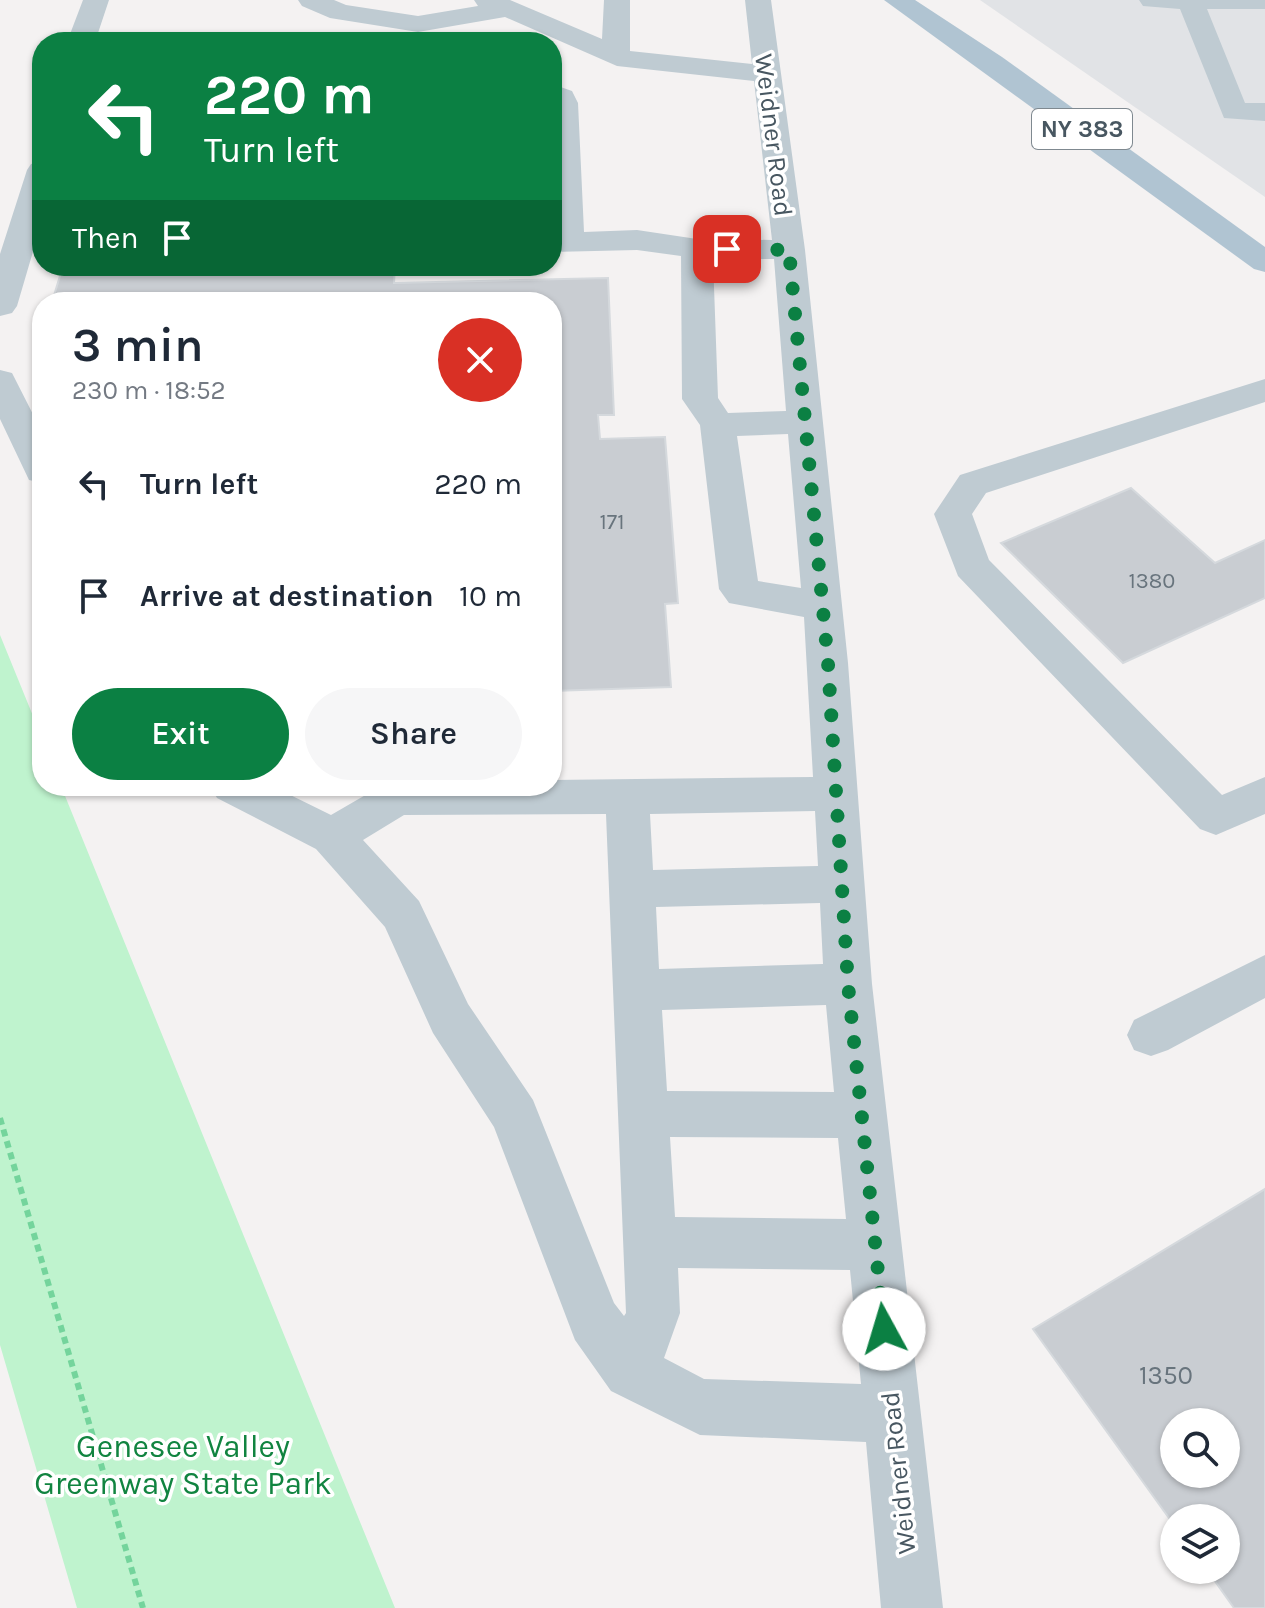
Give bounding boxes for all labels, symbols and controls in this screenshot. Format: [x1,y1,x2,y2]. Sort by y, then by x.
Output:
street label: Weidner Road [748,52,799,218]
text: 220 m [204,62,375,127]
icon: left [72,64,176,168]
road number: NY 383 [1032,109,1132,149]
text: Turn left [204,129,339,171]
pin [693,215,761,283]
icon: arrive [155,216,199,260]
text: Then [72,220,139,256]
icon: arrive [705,227,749,271]
text: 3 min [72,317,204,373]
button: close [438,318,522,402]
text: 230 m · 18:52 [72,375,226,406]
icon: left [72,462,116,506]
text: Turn left [140,466,258,502]
text: 220 m [434,466,522,502]
house number: 171 [600,509,624,535]
house number: 1380 [1129,568,1175,594]
icon: arrive [72,574,116,618]
text: Arrive at destination [140,578,434,614]
text: 10 m [459,578,522,614]
button: Exit [72,688,289,780]
button: Share [305,688,522,780]
position arrow [842,1287,926,1371]
house number: 1350 [1139,1360,1193,1391]
street label: Weidner Road [875,1390,922,1556]
map controls [1160,1408,1240,1584]
button: search [1160,1408,1240,1488]
park label: Genesee Valley Greenway State Park [34,1428,332,1502]
button: layers [1160,1504,1240,1584]

